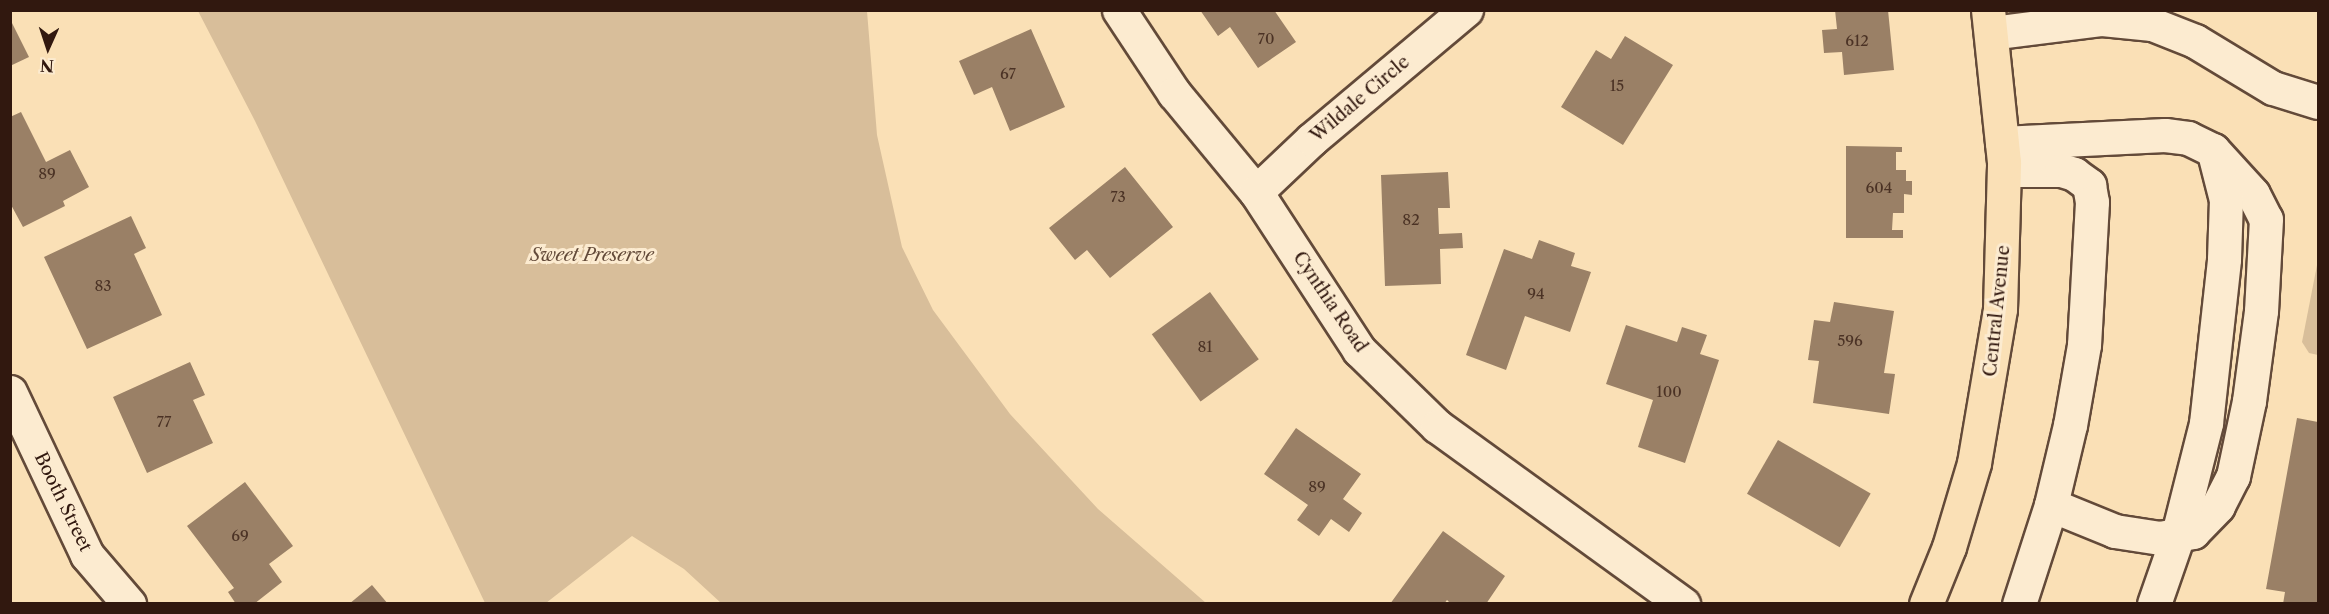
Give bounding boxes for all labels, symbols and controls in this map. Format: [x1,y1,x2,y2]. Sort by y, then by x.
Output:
north arrow [18,18,78,78]
house number: 70 [1258,30,1274,48]
house number: 612 [1845,32,1869,50]
street label: Wildale Circle [1306,51,1414,147]
text: N [40,56,55,76]
house number: 67 [1000,65,1016,83]
house number: 15 [1610,77,1624,95]
house number: 89 [38,165,56,183]
house number: 604 [1866,179,1892,197]
house number: 73 [1110,188,1126,206]
house number: 82 [1402,211,1420,229]
park label: Sweet Preserve [530,244,654,266]
street label: Central Avenue [1979,244,2015,378]
street label: Cynthia Road [1288,247,1372,357]
house number: 83 [94,277,112,295]
house number: 94 [1527,285,1545,303]
house number: 596 [1837,332,1863,350]
house number: 81 [1197,338,1213,356]
house number: 100 [1656,383,1682,401]
house number: 77 [157,413,171,431]
street label: Booth Street [30,449,96,555]
house number: 89 [1308,478,1326,496]
house number: 69 [231,527,249,545]

